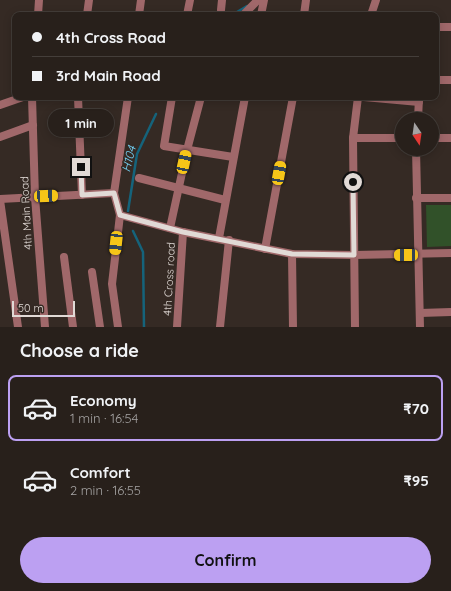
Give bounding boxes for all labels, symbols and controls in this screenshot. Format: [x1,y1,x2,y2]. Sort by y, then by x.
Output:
text: 4th Cross Road [56,28,166,47]
text: 3rd Main Road [56,66,161,85]
callout: 1 min [48,109,114,137]
north arrow [395,112,439,156]
map controls [395,112,439,156]
text: 1 min [65,115,97,131]
water label: H104 [118,144,139,174]
car [176,149,192,175]
route end [72,158,90,176]
car [271,160,287,186]
route start [344,173,362,191]
street label: 4th Main Road [17,176,35,250]
car [34,189,58,203]
car [109,230,123,256]
street label: 4th Cross road [160,242,178,316]
car [394,249,418,261]
scale bar [12,299,75,318]
text: 50 m [18,301,44,315]
text: Choose a ride [20,339,139,362]
icon: car [22,390,58,426]
text: Economy [70,391,137,410]
text: ₹70 [403,399,429,418]
text: 1 min · 16:54 [70,410,138,426]
icon: car [22,462,58,498]
text: Comfort [70,463,131,482]
text: ₹95 [404,471,429,490]
text: 2 min · 16:55 [70,482,141,498]
button: Confirm [20,537,431,583]

